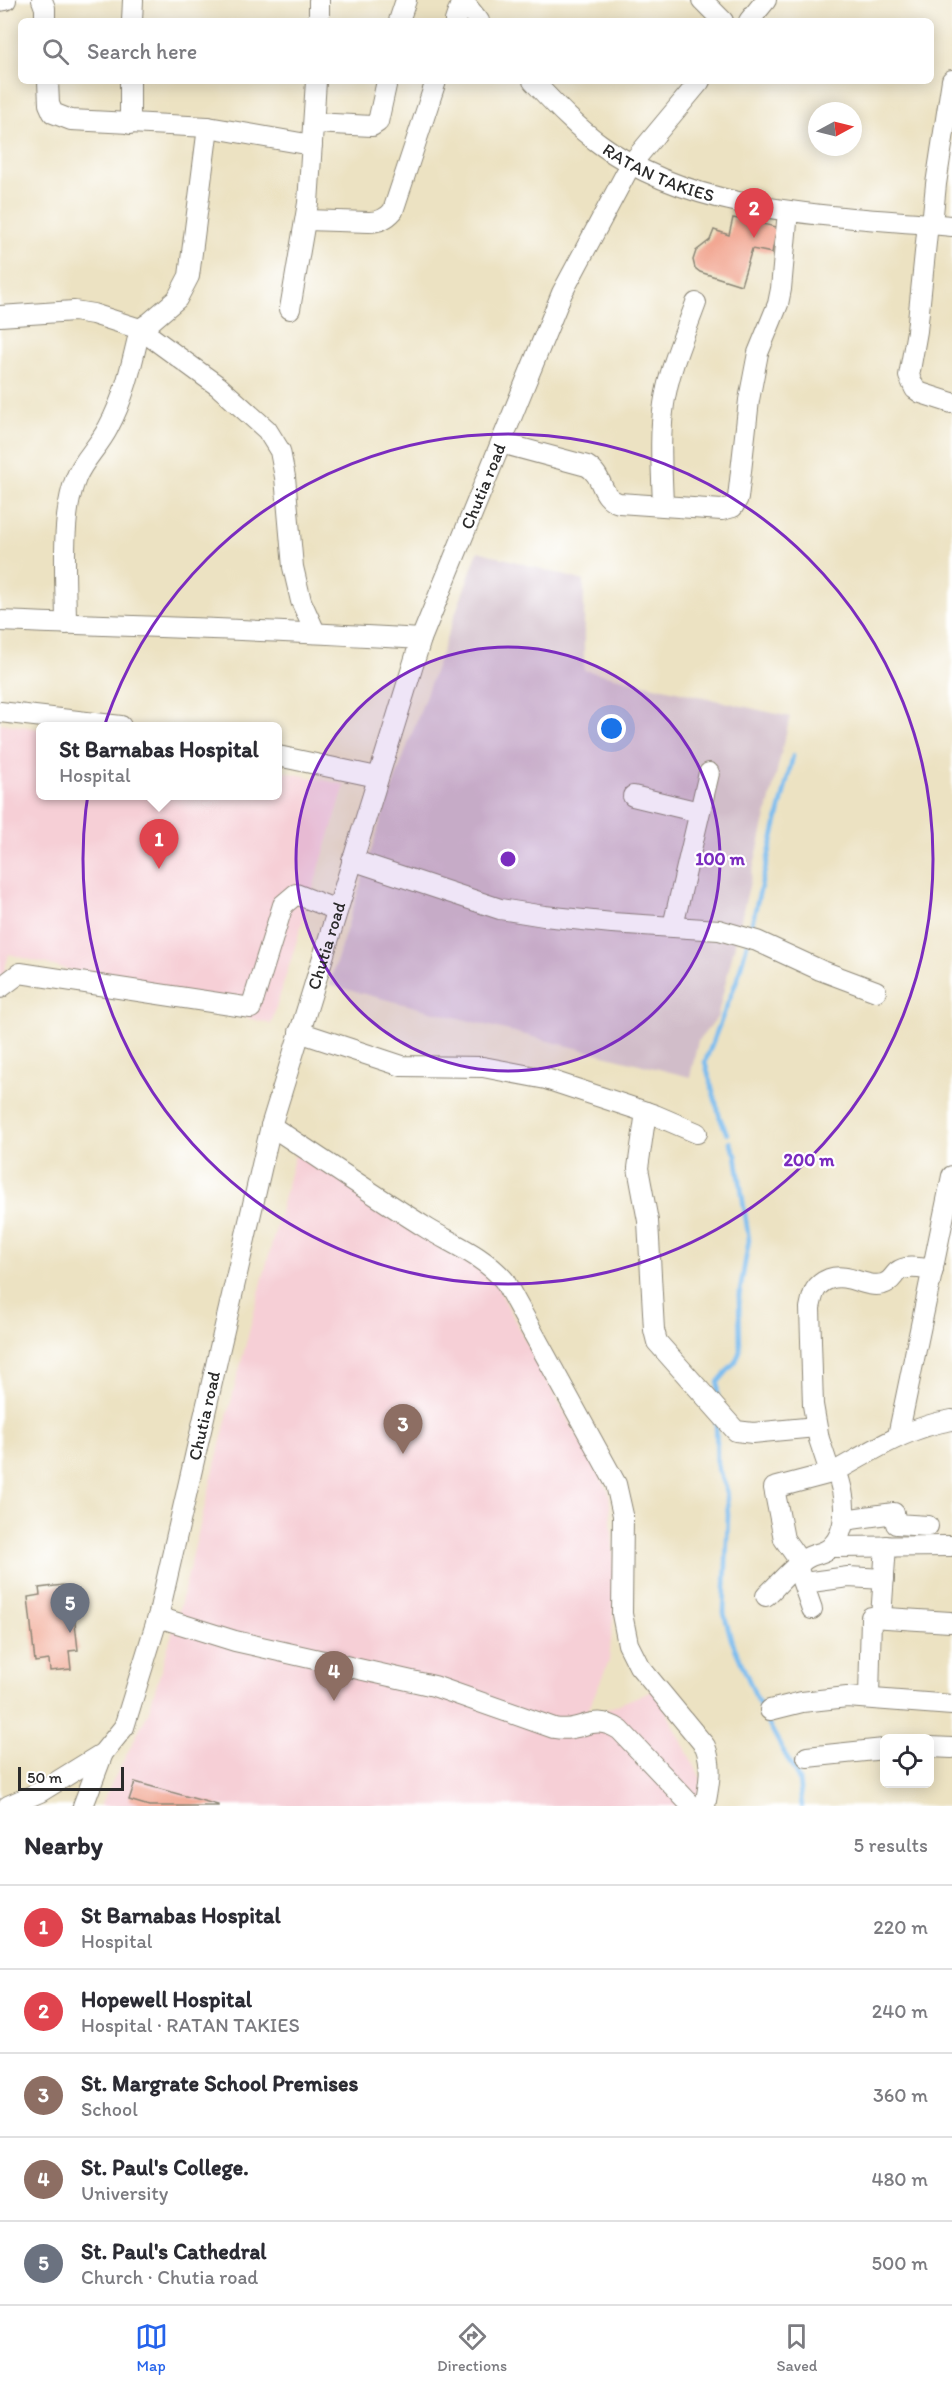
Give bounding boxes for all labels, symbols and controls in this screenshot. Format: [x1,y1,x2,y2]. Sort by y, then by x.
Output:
search box [18,18,934,84]
icon: search [39,35,72,68]
text: Search here [87,38,197,65]
north arrow [808,102,862,156]
street label: RATAN TAKIES [598,138,717,207]
pin: 2 [734,188,774,238]
street label: Chutia road [456,440,511,533]
your location [597,714,626,743]
popup [36,722,282,800]
text: St Barnabas Hospital [59,736,259,763]
text: Hospital [59,763,131,787]
pin: 1 [140,820,178,869]
text: 100 m [695,848,746,870]
centre of rings [498,849,518,869]
street label: Chutia road [303,899,350,993]
text: 200 m [784,1149,835,1171]
street label: Chutia road [183,1369,225,1463]
pin: 3 [384,1404,422,1454]
pin: 5 [50,1584,90,1633]
pin: 4 [314,1652,354,1701]
map controls [880,1734,934,1788]
button: locate [880,1734,934,1788]
scale bar [18,1764,124,1792]
text: 50 m [27,1768,62,1787]
text: Nearby [24,1829,103,1861]
text: 5 results [854,1833,928,1857]
text: St Barnabas Hospital [81,1902,281,1929]
text: 1 [39,1915,48,1939]
text: 220 m [873,1915,928,1939]
text: Hospital [81,1929,153,1953]
text: Hopewell Hospital [81,1986,252,2013]
text: 2 [38,1999,49,2023]
text: 240 m [872,1999,928,2023]
text: Hospital · RATAN TAKIES [81,2013,300,2037]
text: St. Margrate School Premises [81,2070,358,2097]
text: 3 [38,2083,49,2107]
text: 360 m [873,2083,928,2107]
text: School [81,2097,138,2121]
text: St. Paul's College. [81,2154,249,2181]
text: 4 [37,2167,50,2191]
text: 480 m [871,2167,928,2191]
text: University [81,2181,168,2205]
text: St. Paul's Cathedral [81,2238,267,2265]
text: 5 [38,2251,49,2275]
text: 500 m [872,2251,928,2275]
text: Church · Chutia road [81,2265,258,2289]
tab: Map [135,2320,168,2375]
tab: Directions [437,2320,507,2375]
tab: Saved [777,2320,817,2375]

